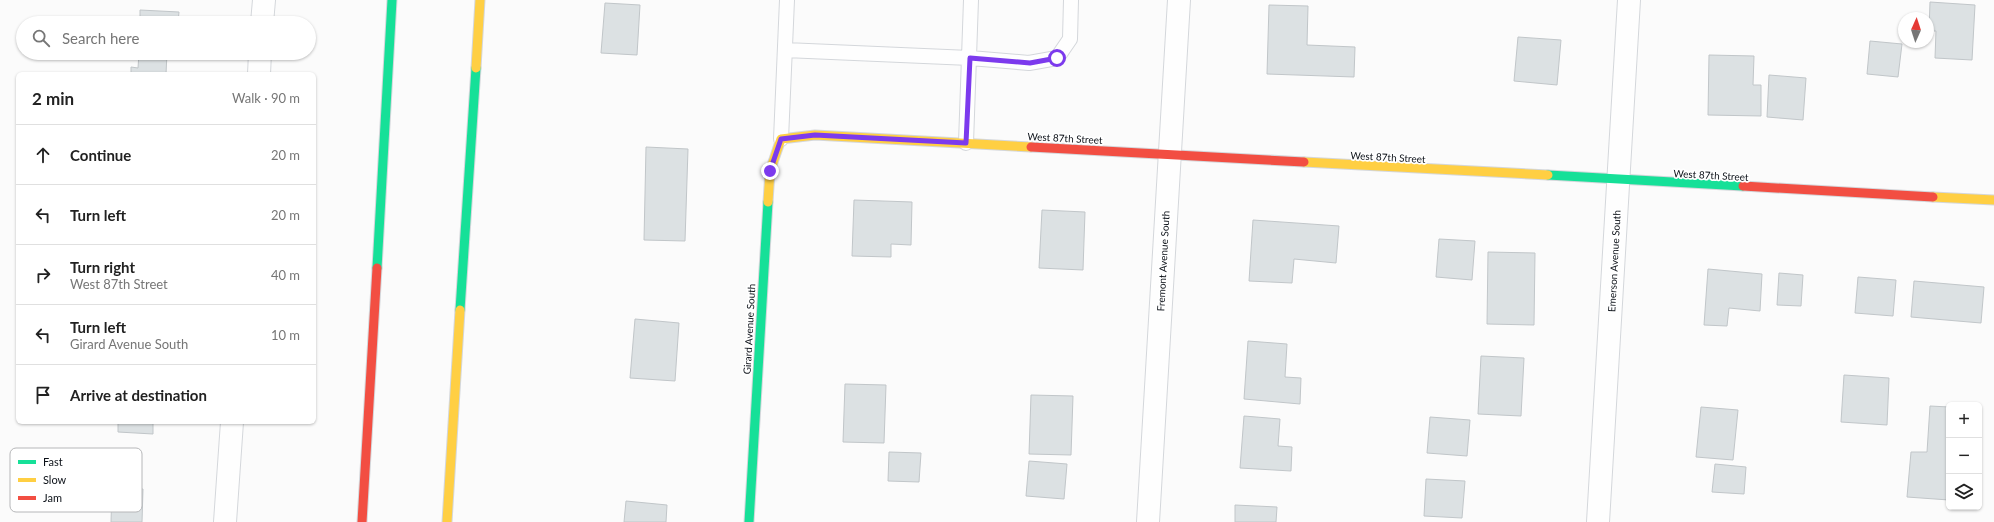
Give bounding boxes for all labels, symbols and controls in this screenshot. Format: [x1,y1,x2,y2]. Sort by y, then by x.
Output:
north arrow [1898,12,1934,48]
search box [16,16,316,60]
icon: search [30,27,52,49]
text: Search here [62,29,139,47]
route start [1048,49,1066,67]
text: 2 min [32,88,74,109]
text: Walk · 90 m [232,90,300,106]
street label: West 87th Street [1027,130,1103,146]
icon: ahead [32,144,54,166]
text: Continue [70,146,131,164]
text: 20 m [271,147,300,163]
street label: West 87th Street [1350,149,1426,165]
route end [761,162,779,180]
street label: West 87th Street [1673,167,1749,183]
icon: left [32,204,54,226]
text: Turn left [70,206,126,224]
text: 20 m [271,207,300,223]
street label: Fremont Avenue South [1154,210,1172,312]
street label: Emerson Avenue South [1605,210,1623,312]
text: Turn right [70,258,135,276]
icon: right [32,264,54,286]
text: 40 m [271,267,300,283]
text: West 87th Street [70,276,168,292]
street label: Girard Avenue South [741,283,757,375]
text: Turn left [70,318,126,336]
icon: left [32,324,54,346]
text: 10 m [271,327,300,343]
text: Girard Avenue South [70,336,188,352]
icon: arrive [32,384,54,406]
text: Arrive at destination [70,386,207,404]
map controls [1946,402,1982,510]
button: + [1946,402,1982,438]
button: − [1946,438,1982,474]
legend [10,448,142,512]
text: Fast [43,455,63,468]
text: Slow [43,473,67,486]
button: layers [1946,474,1982,510]
text: Jam [43,491,62,504]

